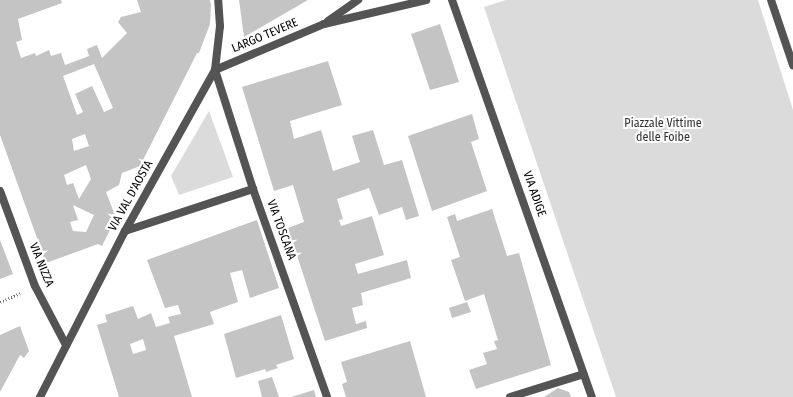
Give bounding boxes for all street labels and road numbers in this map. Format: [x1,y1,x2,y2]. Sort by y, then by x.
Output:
street label: LARGO TEVERE [230,16,300,56]
street label: VIA VAL D'AOSTA [106,158,156,234]
street label: VIA ADIGE [519,169,549,219]
street label: VIA TOSCANA [263,198,299,262]
street label: VIA NIZZA [26,241,56,289]

